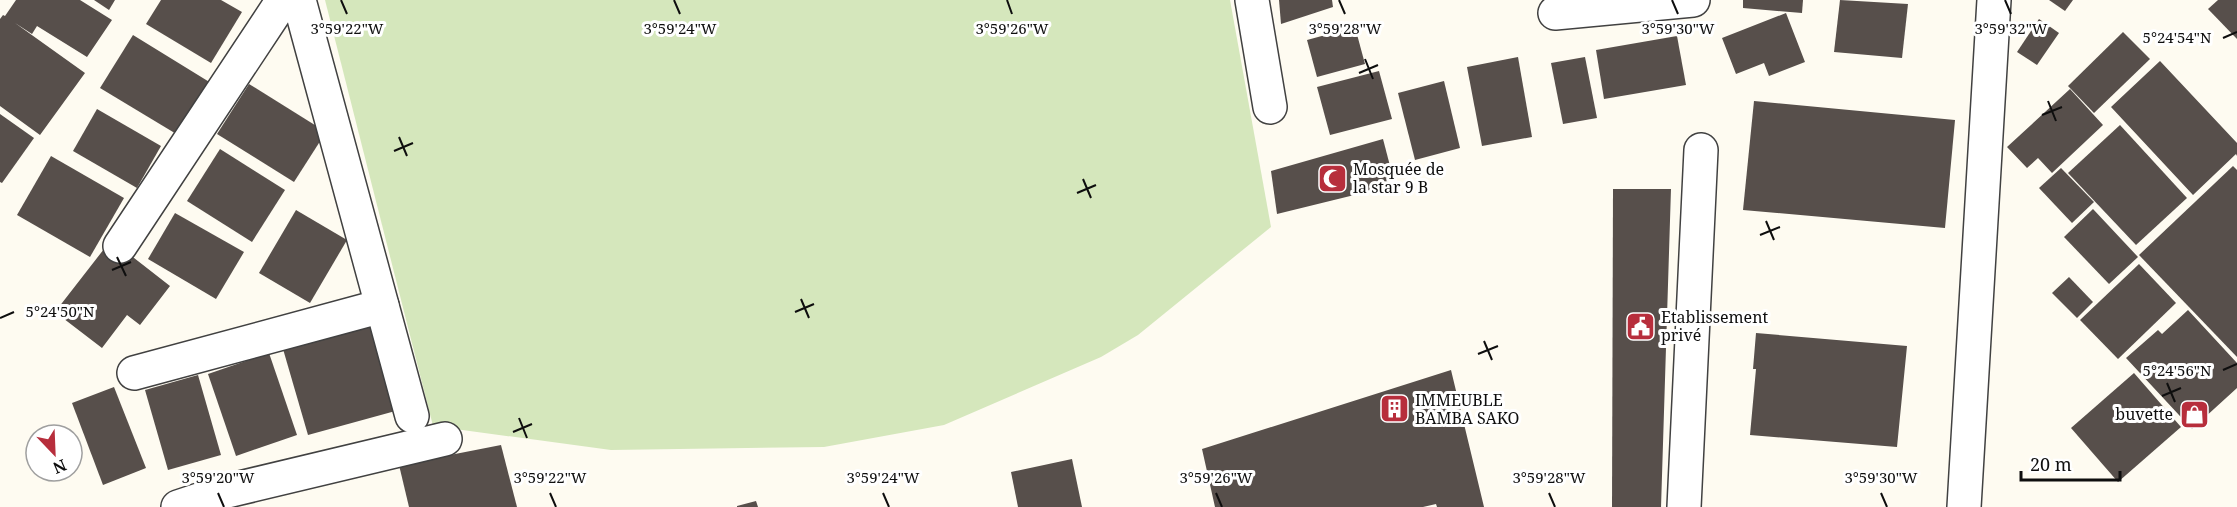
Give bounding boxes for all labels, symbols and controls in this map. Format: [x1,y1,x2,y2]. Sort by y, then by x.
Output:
text: 3°59'22"W [310,18,384,38]
text: 3°59'24"W [643,18,717,38]
text: 3°59'26"W [975,18,1049,38]
text: 3°59'28"W [1308,18,1382,38]
text: 3°59'30"W [1641,18,1715,38]
text: 3°59'32"W [1974,18,2048,38]
text: 5°24'54"N [2143,27,2212,47]
place label: Mosquée de la star 9 B [1353,158,1444,198]
mosque icon: Mosquée de la star 9 B [1316,162,1348,194]
text: 5°24'50"N [26,301,95,321]
place label: Etablissement privé [1661,306,1769,346]
public building icon: Etablissement privé [1624,310,1656,342]
text: 5°24'56"N [2143,360,2212,380]
place label: IMMEUBLE BAMBA SAKO [1415,389,1519,429]
building icon: IMMEUBLE BAMBA SAKO [1378,393,1410,425]
shop icon: buvette [2178,398,2210,430]
place label: buvette [2115,403,2173,425]
north arrow [24,423,84,483]
scale bar [2021,444,2120,482]
text: 20 m [2030,452,2072,476]
text: N [49,454,70,480]
text: 3°59'20"W [181,467,255,487]
text: 3°59'22"W [513,467,587,487]
text: 3°59'24"W [846,467,920,487]
text: 3°59'26"W [1179,467,1253,487]
text: 3°59'28"W [1512,467,1586,487]
text: 3°59'30"W [1844,467,1918,487]

